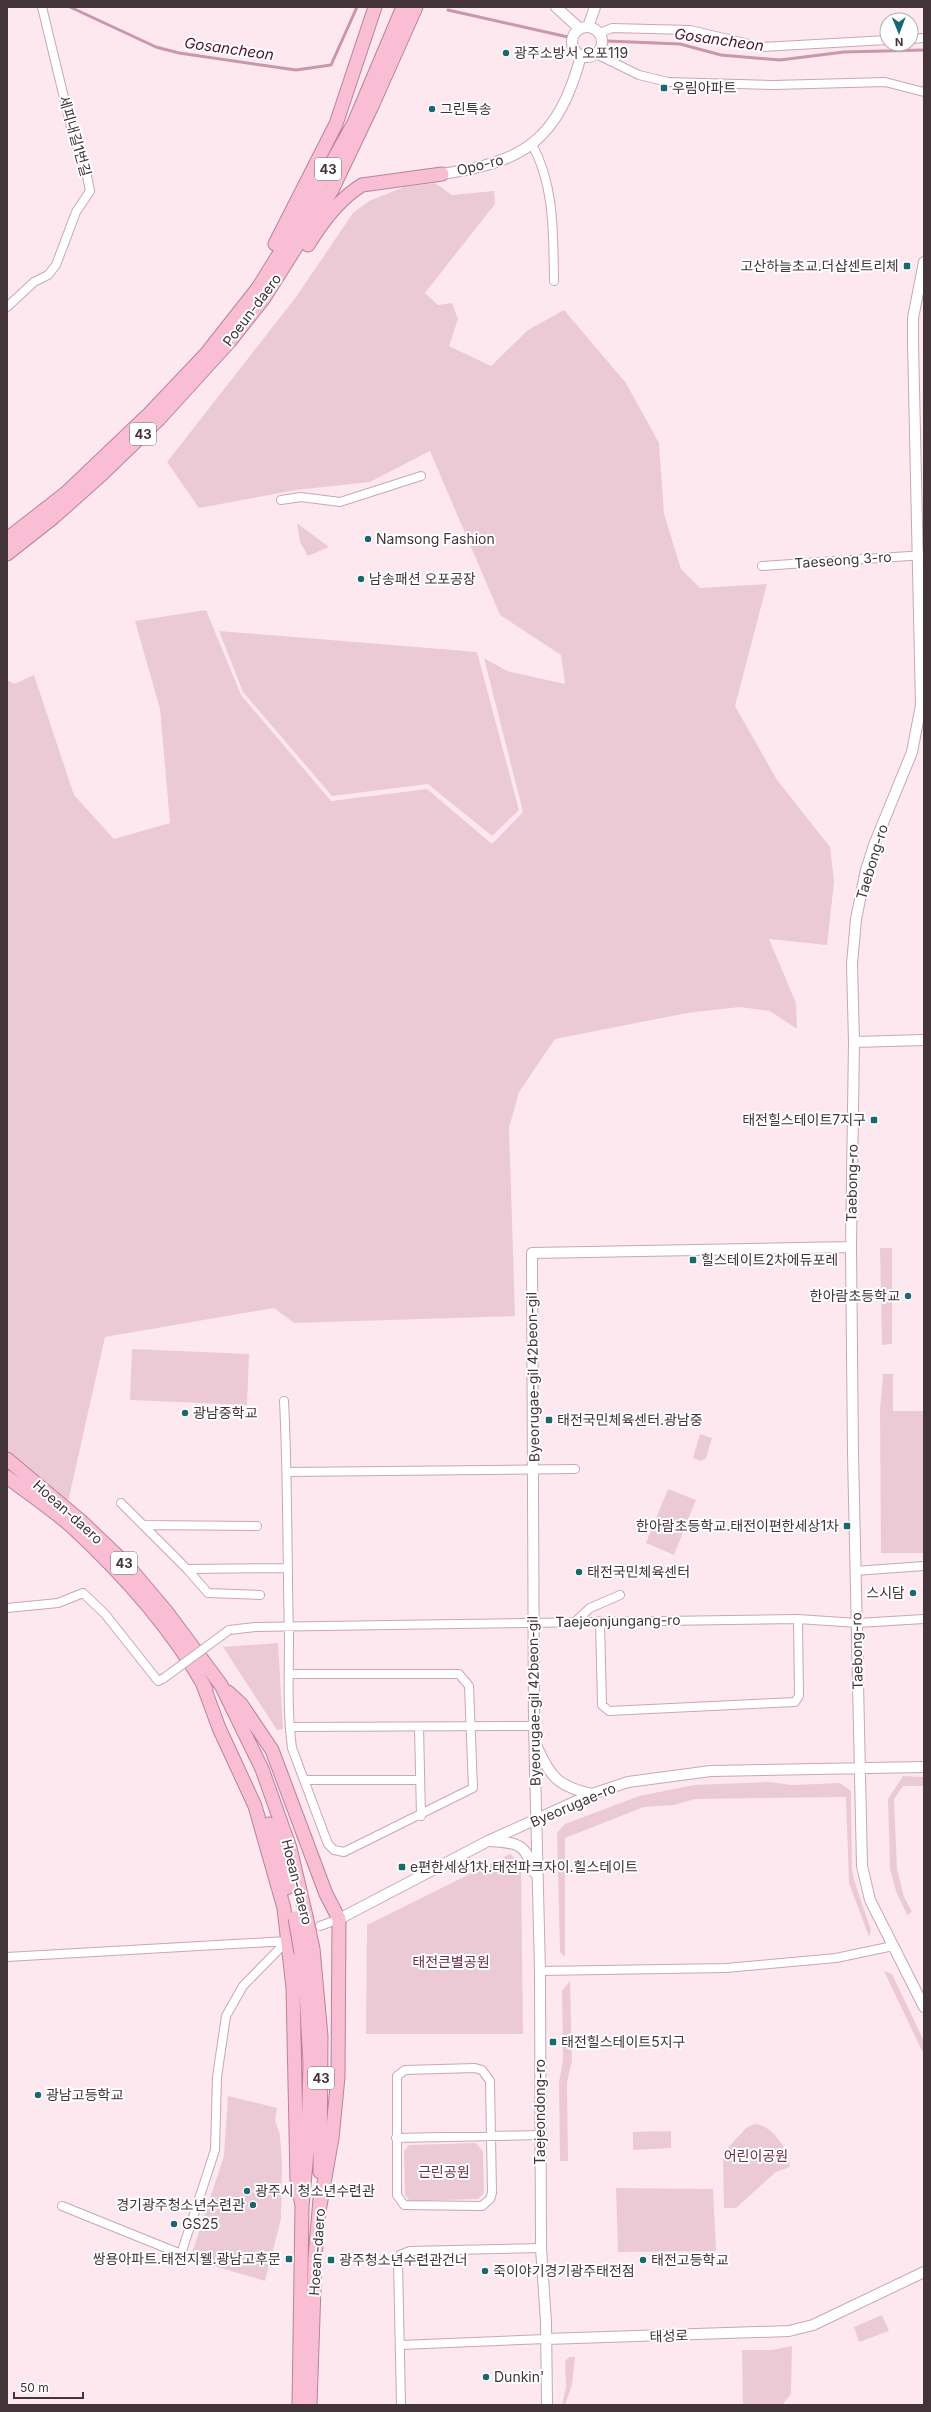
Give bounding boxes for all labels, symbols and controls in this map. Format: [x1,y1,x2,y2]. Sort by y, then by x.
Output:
north arrow [879,12,919,52]
water label: Gosancheon [673,24,765,55]
water label: Gosancheon [183,33,275,64]
text: N [895,35,903,49]
place label: 광주소방서 오포119 [514,44,628,61]
marker: 광주소방서 오포119 [501,48,511,58]
place label: 우림아파트 [672,79,737,96]
marker: 우림아파트 [659,83,669,93]
street label: 세피내길1번길 [56,94,95,178]
place label: 그린특송 [440,100,492,117]
marker: 그린특송 [427,104,437,114]
street label: Opo-ro [455,151,505,179]
road number: 43 [315,158,341,180]
place label: 고산하늘초교.더샵센트리체 [740,257,899,274]
marker: 고산하늘초교.더샵센트리체 [902,261,912,271]
street label: Poeun-daero [219,270,284,349]
road number: 43 [130,423,156,445]
place label: Namsong Fashion [376,530,495,547]
marker: Namsong Fashion [363,534,373,544]
street label: Taeseong 3-ro [794,548,892,571]
place label: 남송패션 오포공장 [369,570,476,587]
marker: 남송패션 오포공장 [356,574,366,584]
street label: Taebong-ro [852,822,891,902]
place label: 태전힐스테이트7지구 [742,1111,866,1128]
marker: 태전힐스테이트7지구 [869,1115,879,1125]
street label: Taebong-ro [842,1144,861,1222]
place label: 힐스테이트2차에듀포레 [701,1251,838,1268]
marker: 힐스테이트2차에듀포레 [688,1255,698,1265]
place label: 한아람초등학교 [810,1287,900,1304]
marker: 한아람초등학교 [903,1291,913,1301]
street label: Byeorugae-gil 42beon-gil [523,1292,542,1462]
place label: 광남중학교 [193,1404,258,1421]
marker: 광남중학교 [180,1408,190,1418]
place label: 태전국민체육센터.광남중 [557,1411,703,1428]
marker: 태전국민체육센터.광남중 [544,1415,554,1425]
street label: Hoean-daero [30,1476,107,1547]
place label: 한아람초등학교.태전이편한세상1차 [636,1517,839,1534]
marker: 한아람초등학교.태전이편한세상1차 [842,1521,852,1531]
road number: 43 [111,1552,137,1574]
place label: 태전국민체육센터 [587,1563,690,1580]
marker: 태전국민체육센터 [574,1567,584,1577]
place label: 스시담 [866,1584,905,1601]
marker: 스시담 [908,1588,918,1598]
street label: Taejeonjungang-ro [555,1611,681,1630]
street label: Taebong-ro [847,1612,866,1690]
street label: Byeorugae-gil 42beon-gil [524,1616,543,1786]
street label: Byeorugae-ro [527,1779,618,1830]
street label: Hoean-daero [279,1837,316,1926]
place label: e편한세상1차.태전파크자이.힐스테이트 [410,1858,638,1875]
marker: e편한세상1차.태전파크자이.힐스테이트 [397,1862,407,1872]
park label: 태전큰별공원 [412,1953,490,1970]
place label: 태전힐스테이트5지구 [561,2033,686,2050]
marker: 태전힐스테이트5지구 [548,2037,558,2047]
street label: Taejeondong-ro [531,2059,548,2165]
road number: 43 [308,2067,334,2089]
place label: 광남고등학교 [46,2086,123,2103]
marker: 광남고등학교 [33,2090,43,2100]
park label: 어린이공원 [724,2147,788,2164]
park label: 근린공원 [418,2163,470,2180]
place label: 광주시 청소년수련관 [255,2182,375,2199]
marker: 광주시 청소년수련관 [242,2186,252,2196]
place label: 경기광주청소년수련관 [116,2196,245,2213]
marker: 경기광주청소년수련관 [248,2200,258,2210]
street label: Hoean-daero [305,2208,328,2296]
place label: GS25 [182,2215,218,2232]
marker: GS25 [169,2219,179,2229]
place label: 쌍용아파트.태전지웰.광남고후문 [93,2250,281,2267]
place label: 광주청소년수련관건너 [339,2251,468,2268]
place label: 태전고등학교 [651,2251,728,2268]
marker: 쌍용아파트.태전지웰.광남고후문 [284,2254,294,2264]
marker: 광주청소년수련관건너 [326,2255,336,2265]
marker: 태전고등학교 [638,2255,648,2265]
place label: 죽이야기경기광주태전점 [493,2262,635,2279]
marker: 죽이야기경기광주태전점 [480,2266,490,2276]
street label: 태성로 [649,2326,689,2345]
place label: Dunkin' [494,2368,544,2385]
marker: Dunkin' [481,2372,491,2382]
scale bar [14,2374,83,2400]
text: 50 m [20,2380,49,2395]

